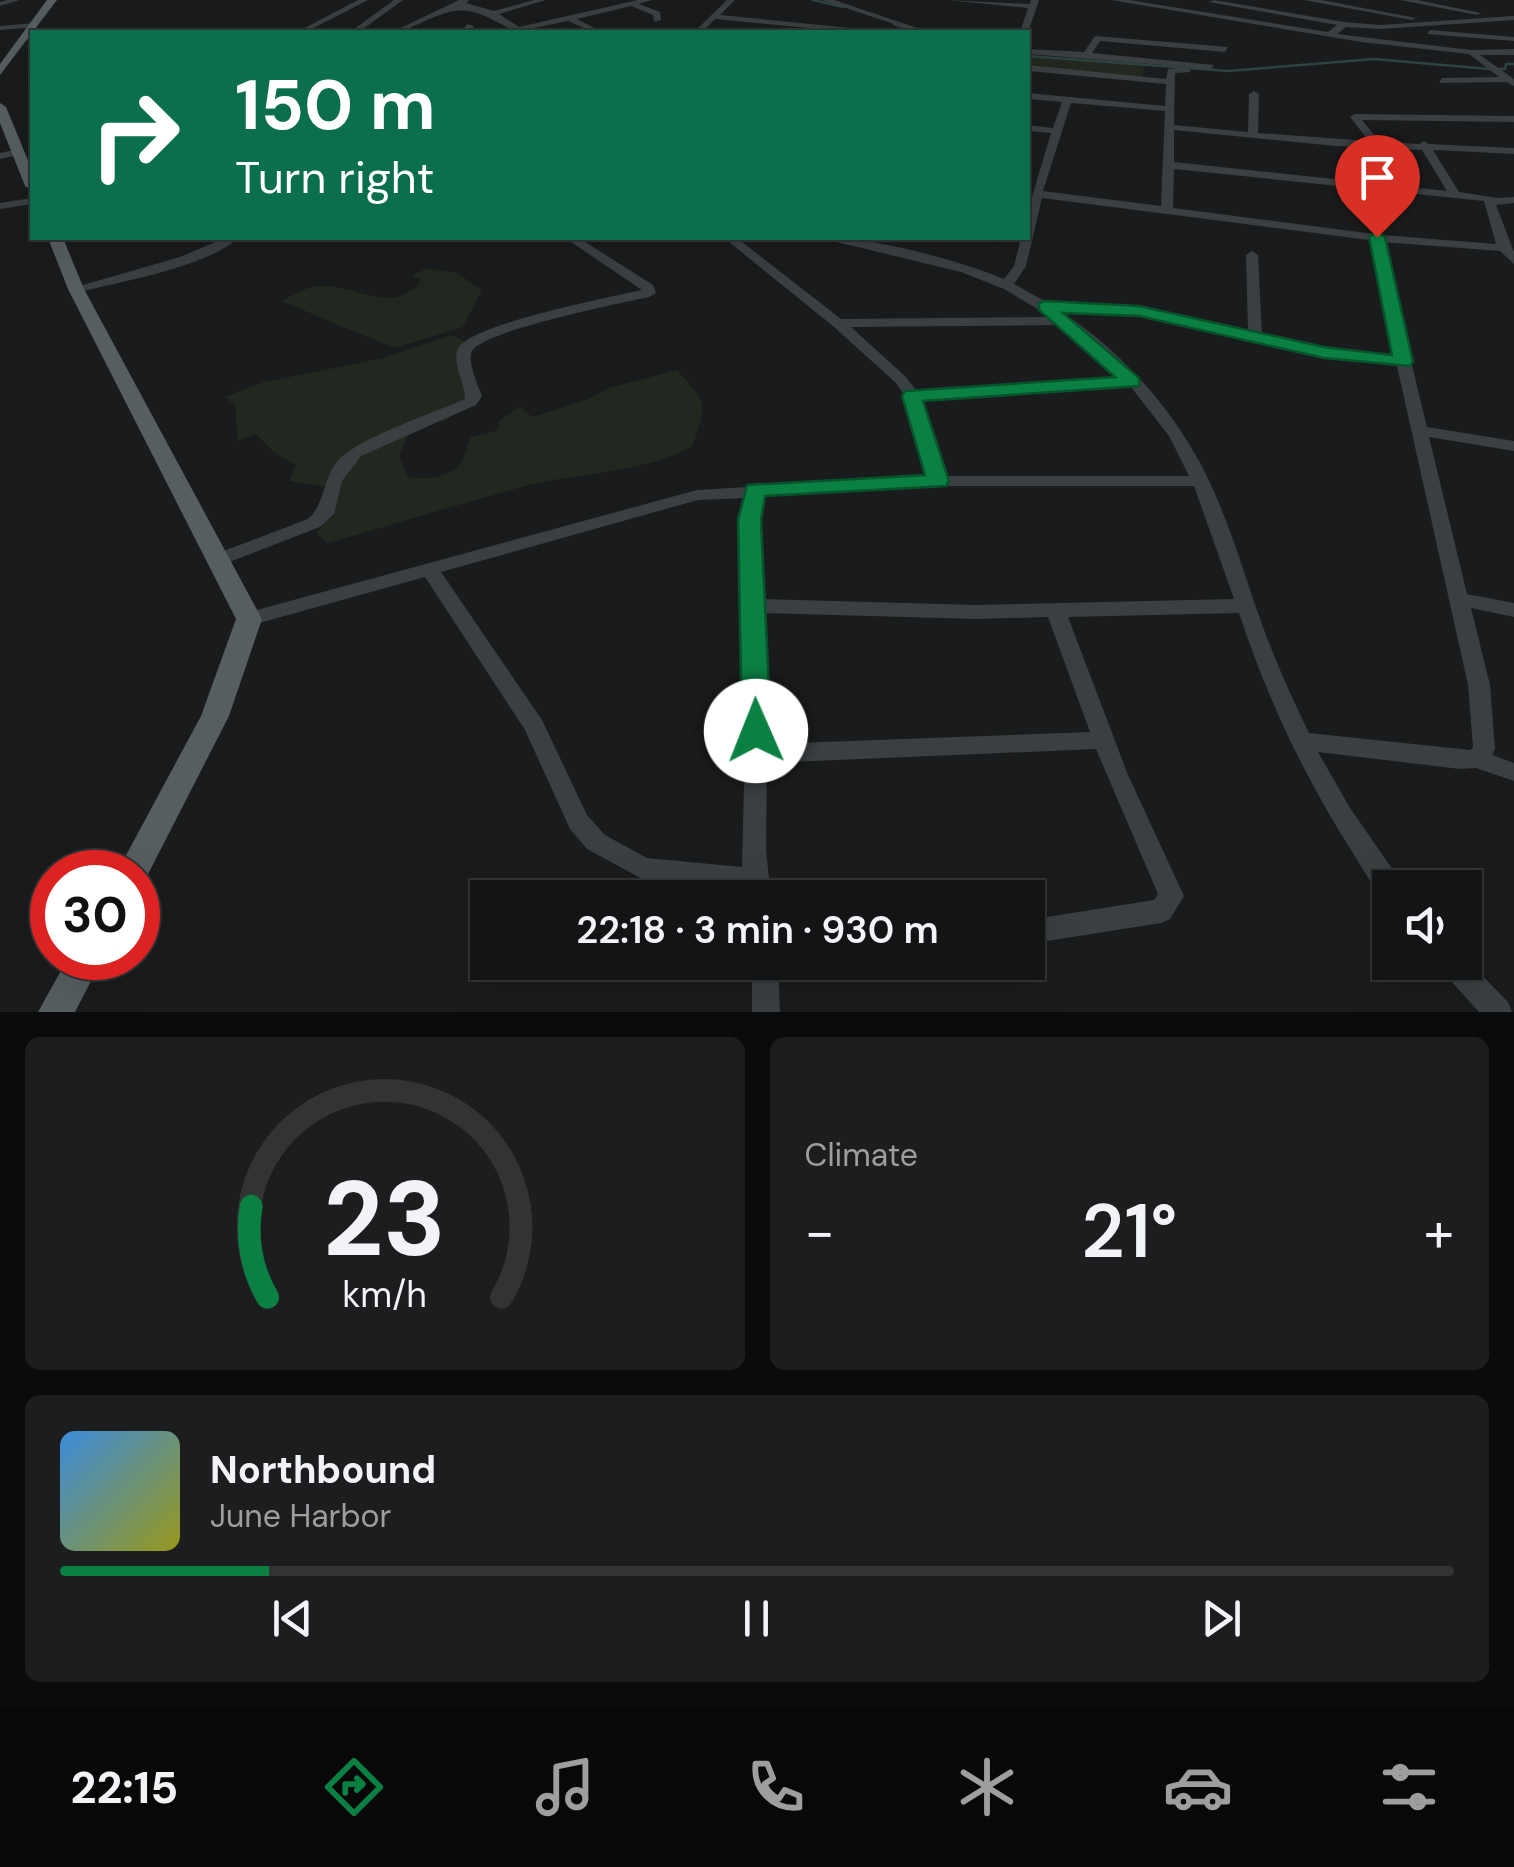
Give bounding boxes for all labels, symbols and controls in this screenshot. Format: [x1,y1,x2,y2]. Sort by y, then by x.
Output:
text: 150 m [235,60,436,151]
icon: right [70,70,200,200]
pin [1335,135,1420,238]
text: Turn right [235,148,434,207]
icon: arrive [1350,150,1405,205]
position arrow [704,679,808,783]
speed limit sign: 30 [30,850,160,980]
map controls [1372,870,1482,980]
button: sound [1372,870,1482,980]
text: 22:18 · 3 min · 930 m [576,905,939,955]
text: Climate [805,1134,918,1176]
text: 23 [323,1152,446,1287]
text: 21° [1081,1183,1177,1280]
text: − [805,1196,835,1268]
text: + [1424,1196,1454,1268]
text: km/h [343,1272,427,1318]
text: Northbound [210,1445,436,1495]
text: June Harbor [210,1495,391,1537]
icon: previous [265,1591,320,1646]
icon: pause [729,1591,784,1646]
icon: next [1194,1591,1249,1646]
icon: directions [319,1752,389,1822]
icon: music [530,1752,600,1822]
icon: phone [741,1752,811,1822]
icon: climate [952,1752,1022,1822]
icon: car [1163,1752,1233,1822]
icon: filters [1374,1752,1444,1822]
text: 22:15 [70,1758,178,1817]

